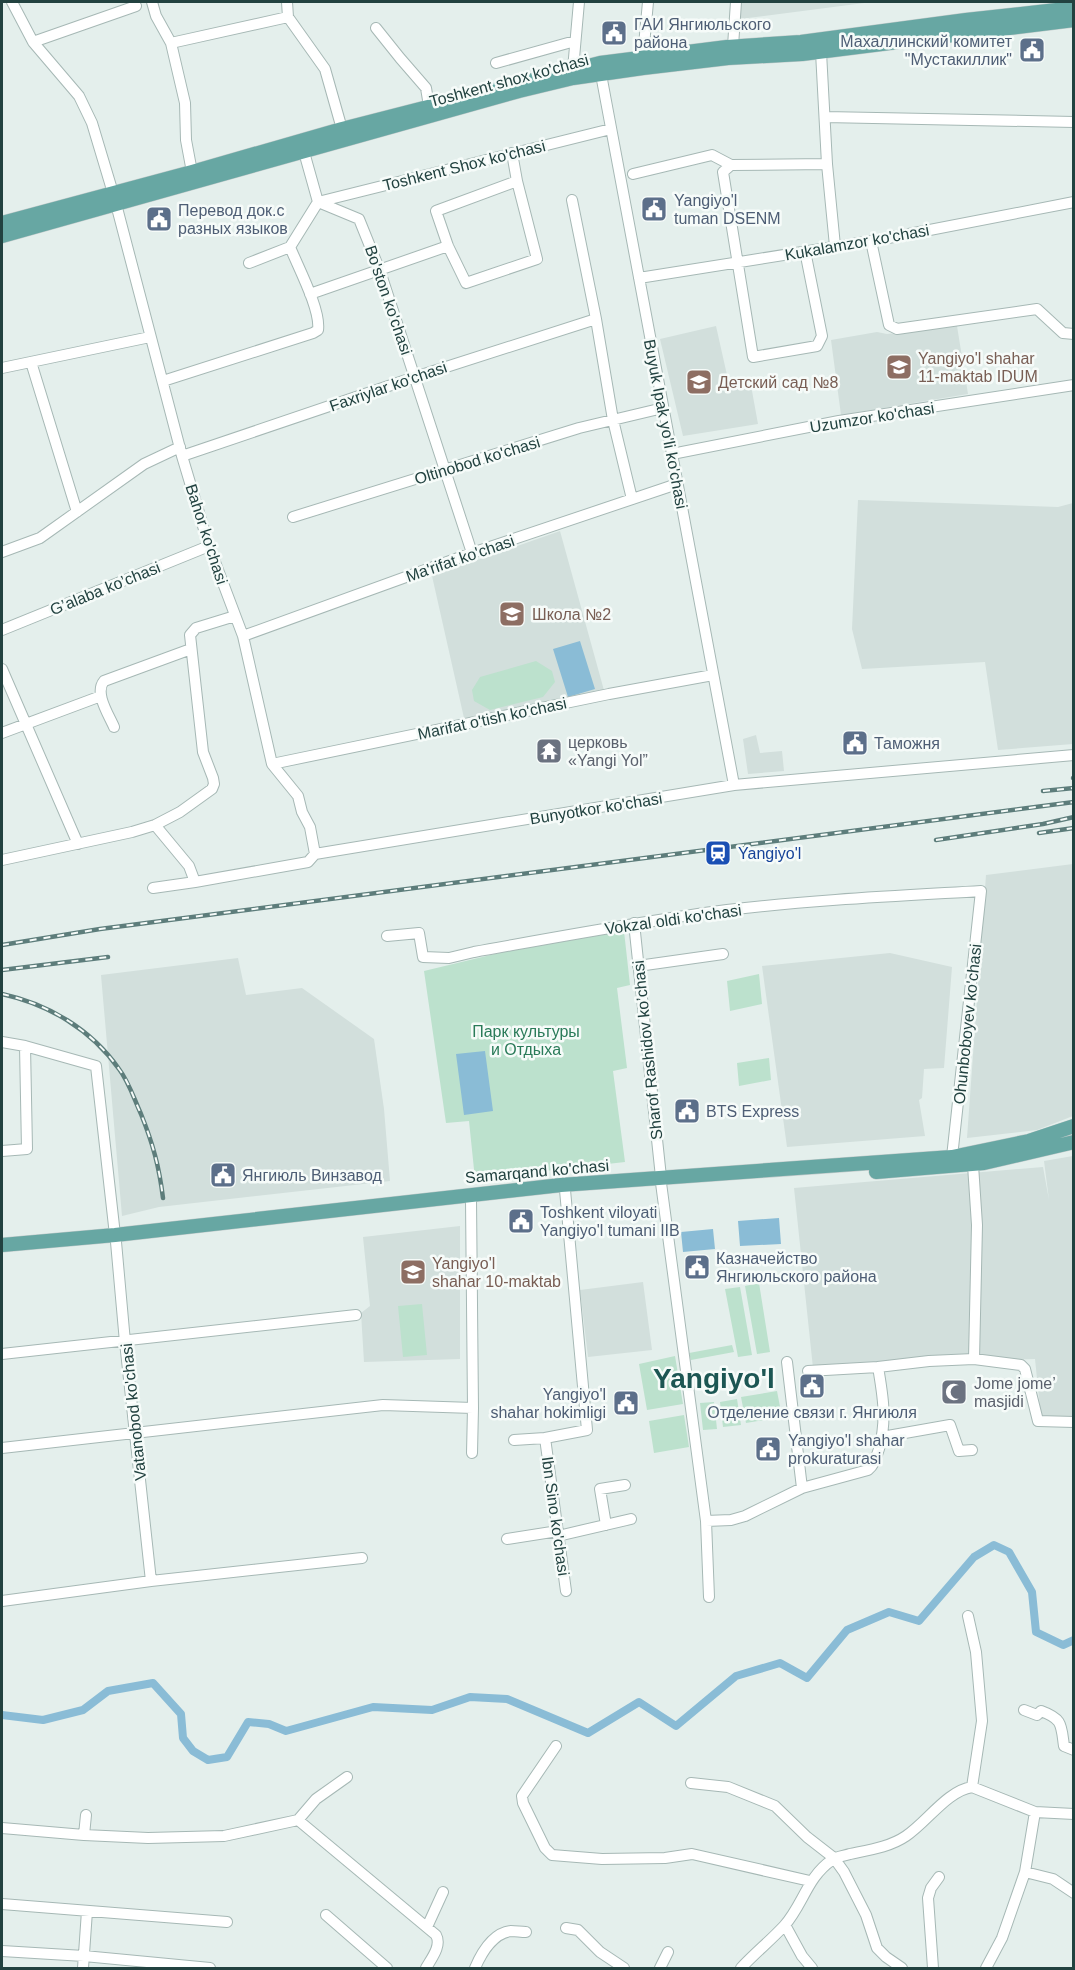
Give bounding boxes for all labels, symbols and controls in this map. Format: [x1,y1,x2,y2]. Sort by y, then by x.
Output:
place label: ГАИ Янгиюльского района [634,16,771,51]
public building icon: ГАИ Янгиюльского района [599,18,629,48]
place label: Махаллинский комитет "Мустакиллик" [840,33,1013,68]
public building icon: Махаллинский комитет "Мустакиллик" [1017,35,1047,65]
street label: Toshkent shox ko'chasi [428,51,591,110]
street label: Toshkent Shox ko'chasi [381,137,547,194]
place label: Yangiyo'l tuman DSENM [674,192,781,227]
public building icon: Yangiyo'l tuman DSENM [639,194,669,224]
place label: Перевод док.с разных языков [178,202,288,237]
public building icon: Перевод док.с разных языков [144,204,174,234]
street label: Kukalamzor ko'chasi [784,221,931,264]
street label: Bo'ston ko'chasi [362,243,415,357]
street label: Buyuk Ipak yo'li ko'chasi [641,338,690,510]
place label: Yangiyo'l shahar 11-maktab IDUM [918,350,1038,385]
school or university icon: Yangiyo'l shahar 11-maktab IDUM [884,352,914,382]
street label: Faxriylar ko'chasi [327,358,449,415]
school or university icon: Детский сад №8 [684,367,714,397]
place label: Детский сад №8 [718,374,839,391]
street label: Uzumzor ko'chasi [809,399,936,436]
street label: Oltinobod ko'chasi [412,433,542,488]
street label: Bahor ko'chasi [182,482,231,586]
street label: Ma'rifat ko'chasi [404,532,517,585]
street label: G’alaba ko’chasi [48,559,163,618]
school or university icon: Школа №2 [497,599,527,629]
place label: Школа №2 [532,606,611,623]
street label: Marifat o'tish ko'chasi [416,694,568,743]
public building icon: Таможня [840,728,870,758]
place label: церковь «Yangi Yol” [568,734,648,769]
place label: Таможня [874,735,940,752]
temple icon: церковь «Yangi Yol” [534,736,564,766]
street label: Bunyotkor ko'chasi [529,790,663,827]
station icon: Yangiyo'l [703,838,733,868]
place label: Yangiyo'l [738,845,801,862]
street label: Vokzal oldi ko'chasi [603,901,743,938]
street label: Ohunboboyev ko'chasi [951,943,984,1105]
street label: Sharof Rashidov ko’chasi [630,959,665,1141]
park label: Парк культуры и Отдыха [472,1023,580,1058]
public building icon: BTS Express [672,1096,702,1126]
place label: BTS Express [706,1103,799,1120]
street label: Samarqand ko'chasi [464,1157,610,1186]
public building icon: Янгиюль Винзавод [208,1160,238,1190]
place label: Янгиюль Винзавод [242,1167,382,1184]
place label: Toshkent viloyati Yangiyo'l tumani IIB [540,1204,680,1239]
public building icon: Toshkent viloyati Yangiyo'l tumani IIB [506,1206,536,1236]
place label: Казначейство Янгиюльского района [716,1250,877,1285]
public building icon: Казначейство Янгиюльского района [682,1252,712,1282]
place label: Yangiyo'l shahar 10-maktab [432,1255,561,1290]
school or university icon: Yangiyo'l shahar 10-maktab [398,1257,428,1287]
street label: Vatanobod ko'chasi [118,1342,149,1481]
district label: Yangiyo'l [653,1363,775,1394]
public building icon: Отделение связи г. Янгиюля [797,1371,827,1401]
place label: Jome jome’ masjidi [974,1375,1056,1410]
mosque icon: Jome jome’ masjidi [939,1377,969,1407]
place label: Yangiyo'l shahar hokimligi [490,1386,606,1421]
public building icon: Yangiyo'l shahar hokimligi [611,1388,641,1418]
place label: Отделение связи г. Янгиюля [707,1404,917,1421]
place label: Yangiyo'l shahar prokuraturasi [788,1432,905,1467]
public building icon: Yangiyo'l shahar prokuraturasi [753,1434,783,1464]
street label: Ibn Sino ko'chasi [539,1455,572,1577]

